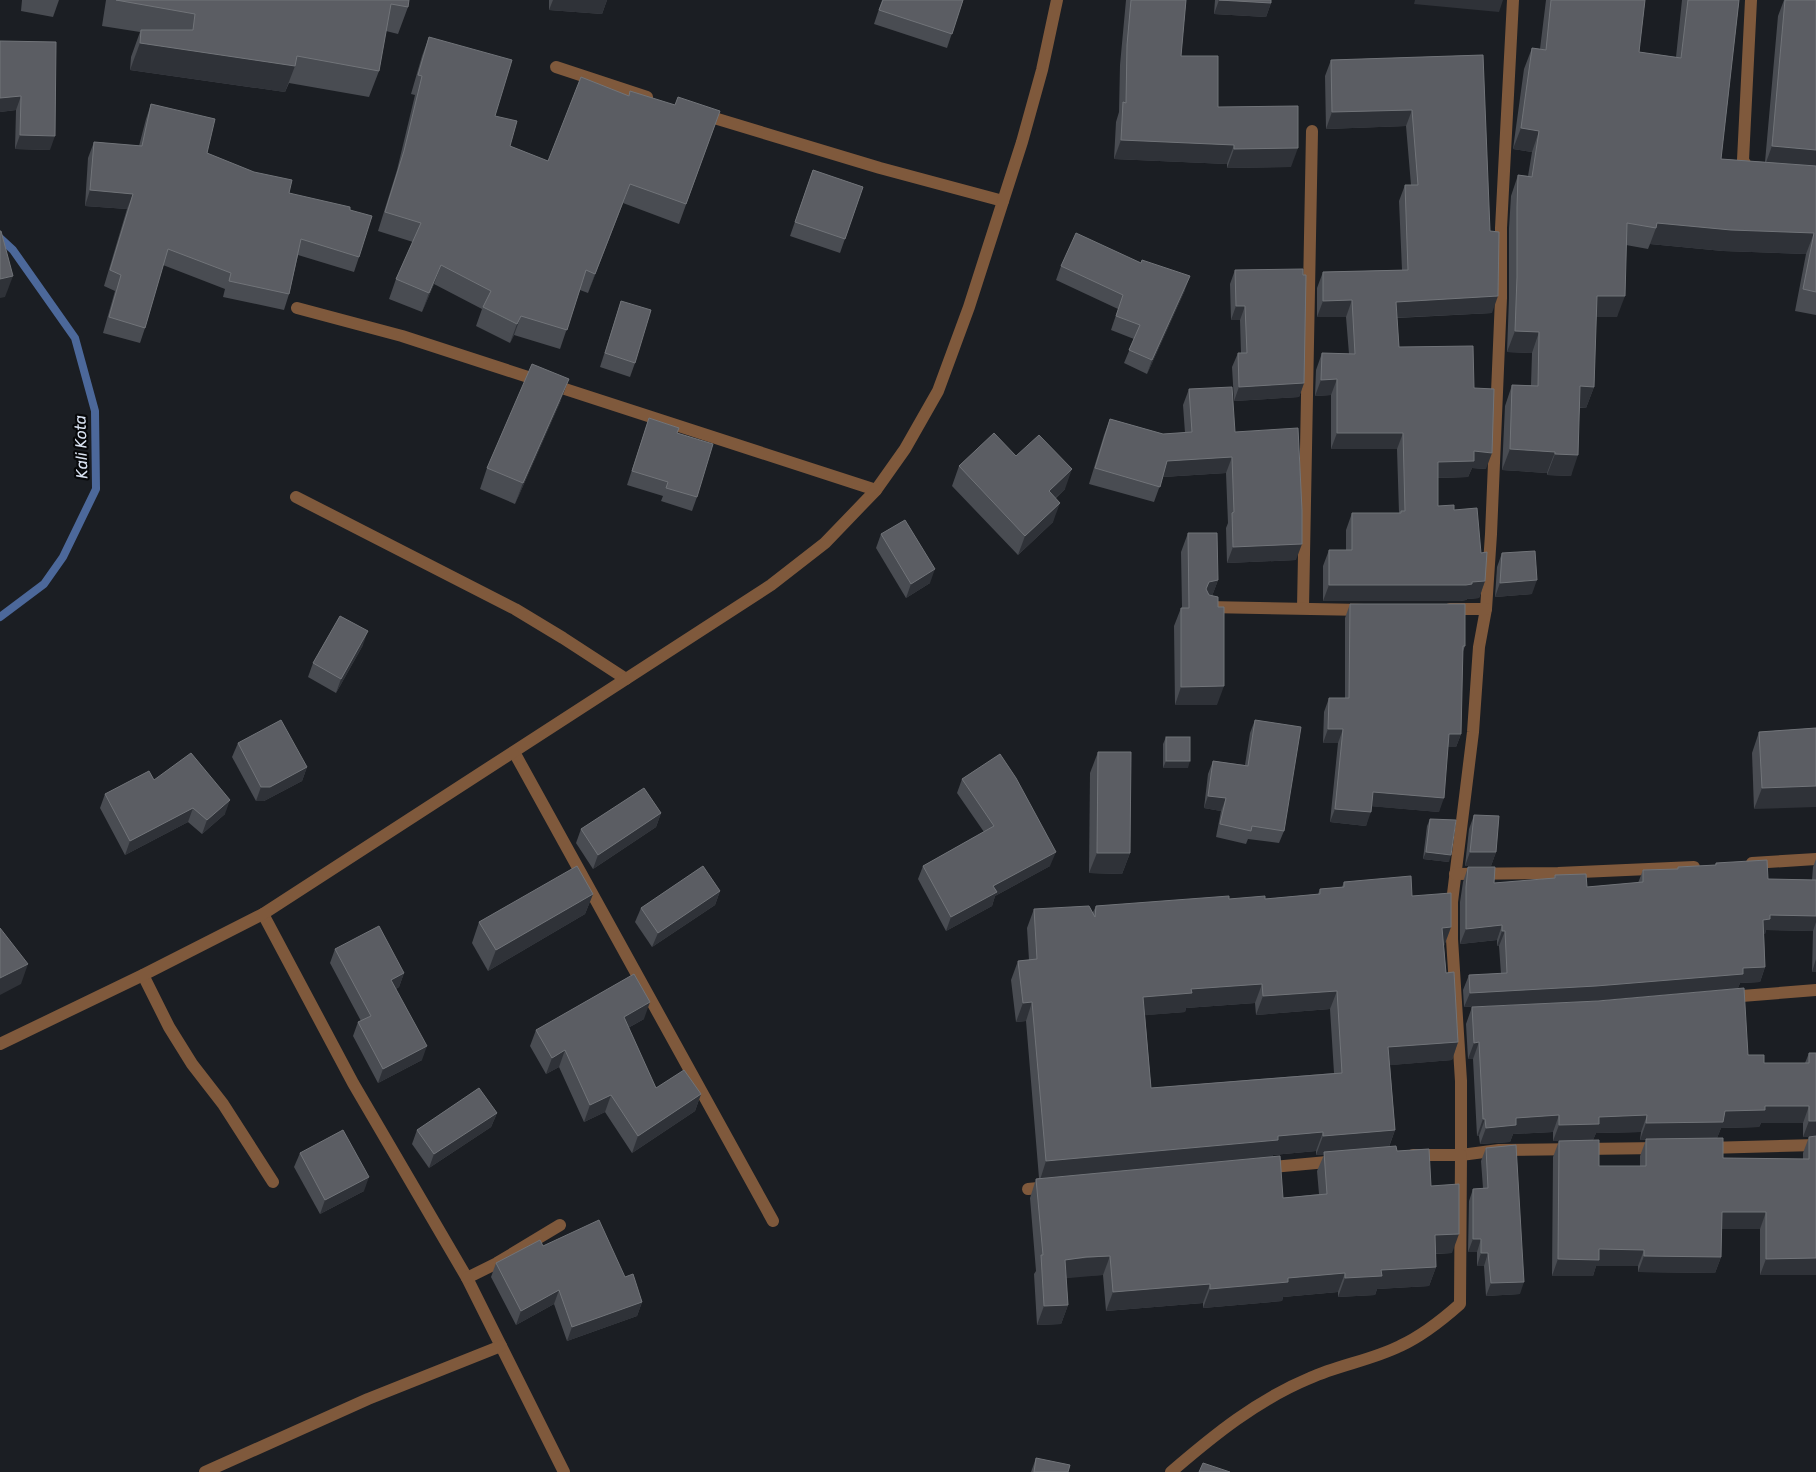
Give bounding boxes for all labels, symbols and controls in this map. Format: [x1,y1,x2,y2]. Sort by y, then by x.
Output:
water label: Kali Kota [70,415,92,479]

